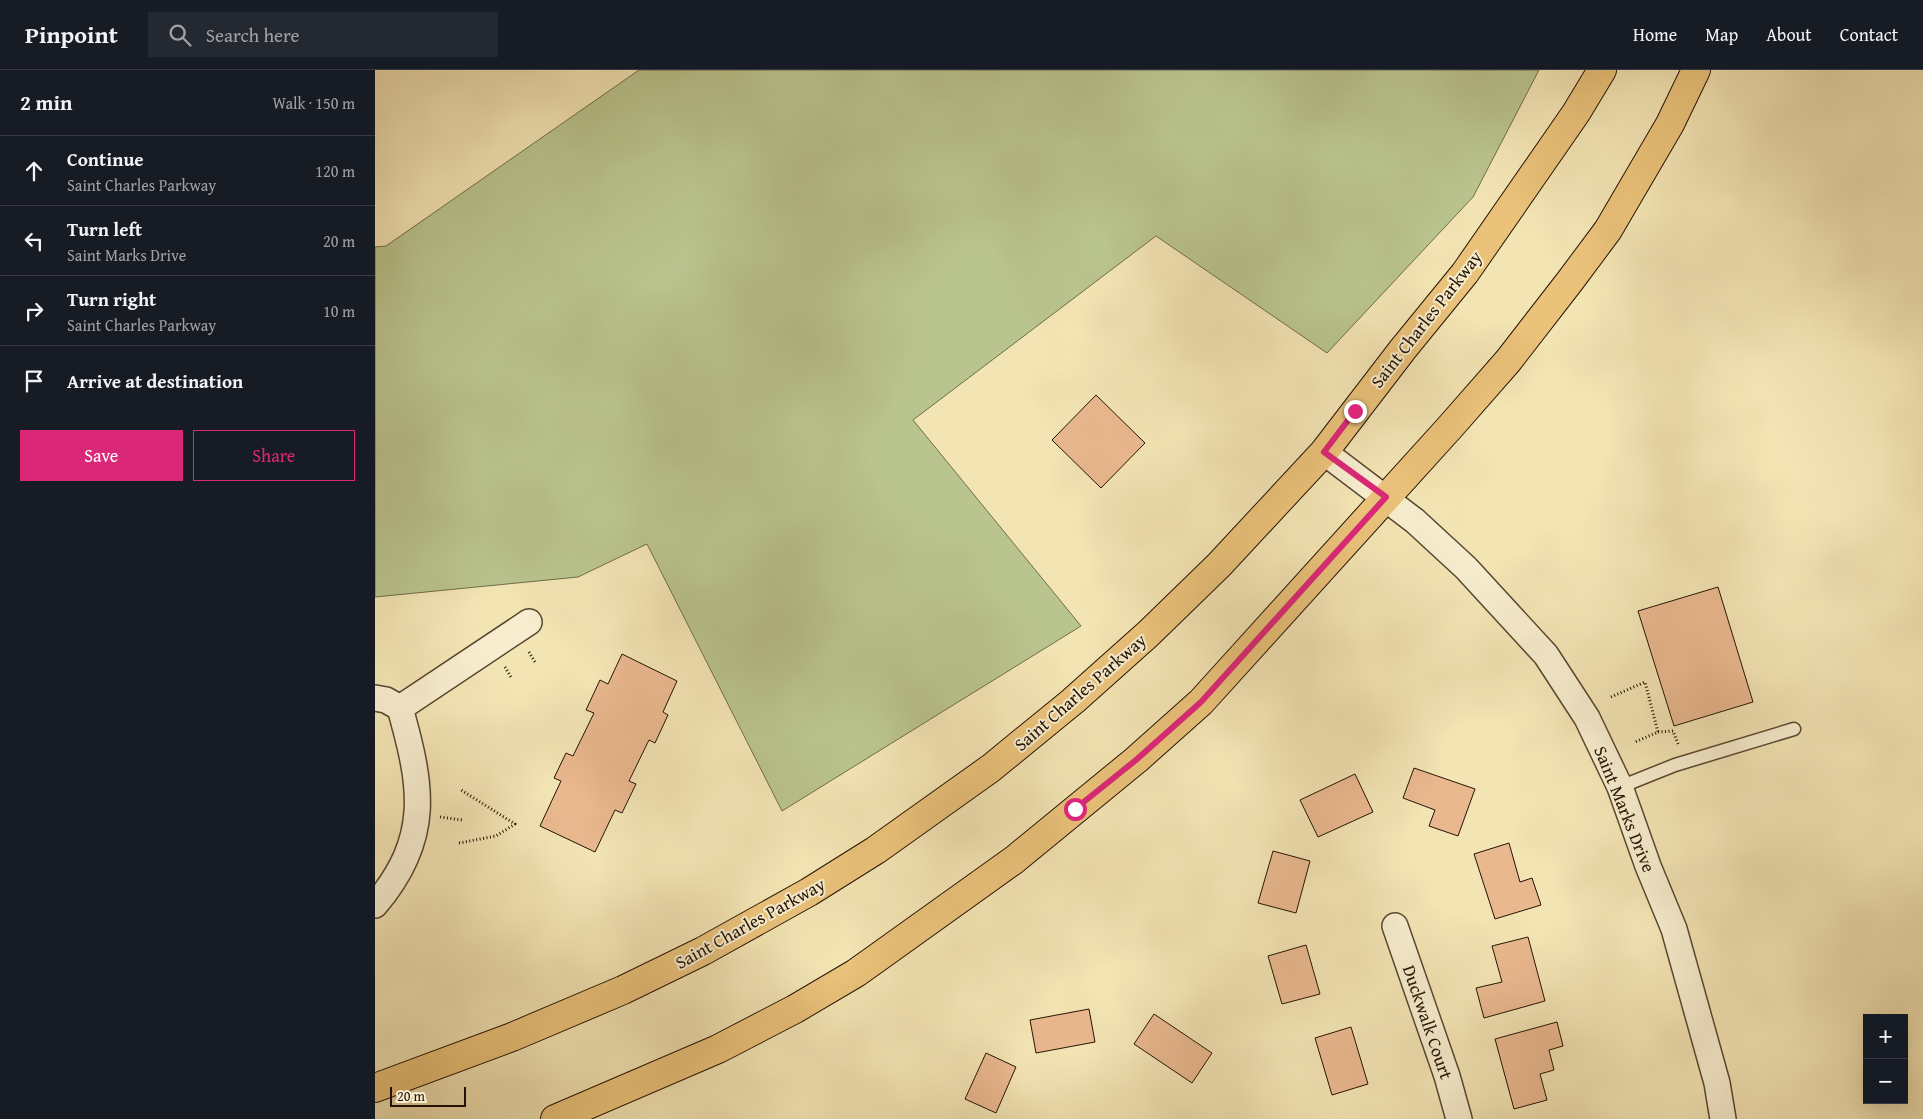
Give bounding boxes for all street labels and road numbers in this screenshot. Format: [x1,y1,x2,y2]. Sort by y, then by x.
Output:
street label: Saint Charles Parkway [1364,245,1488,393]
street label: Saint Charles Parkway [1008,627,1152,757]
street label: Saint Marks Drive [1587,742,1663,876]
street label: Saint Charles Parkway [670,870,830,976]
street label: Duckwalk Court [1396,961,1460,1083]

